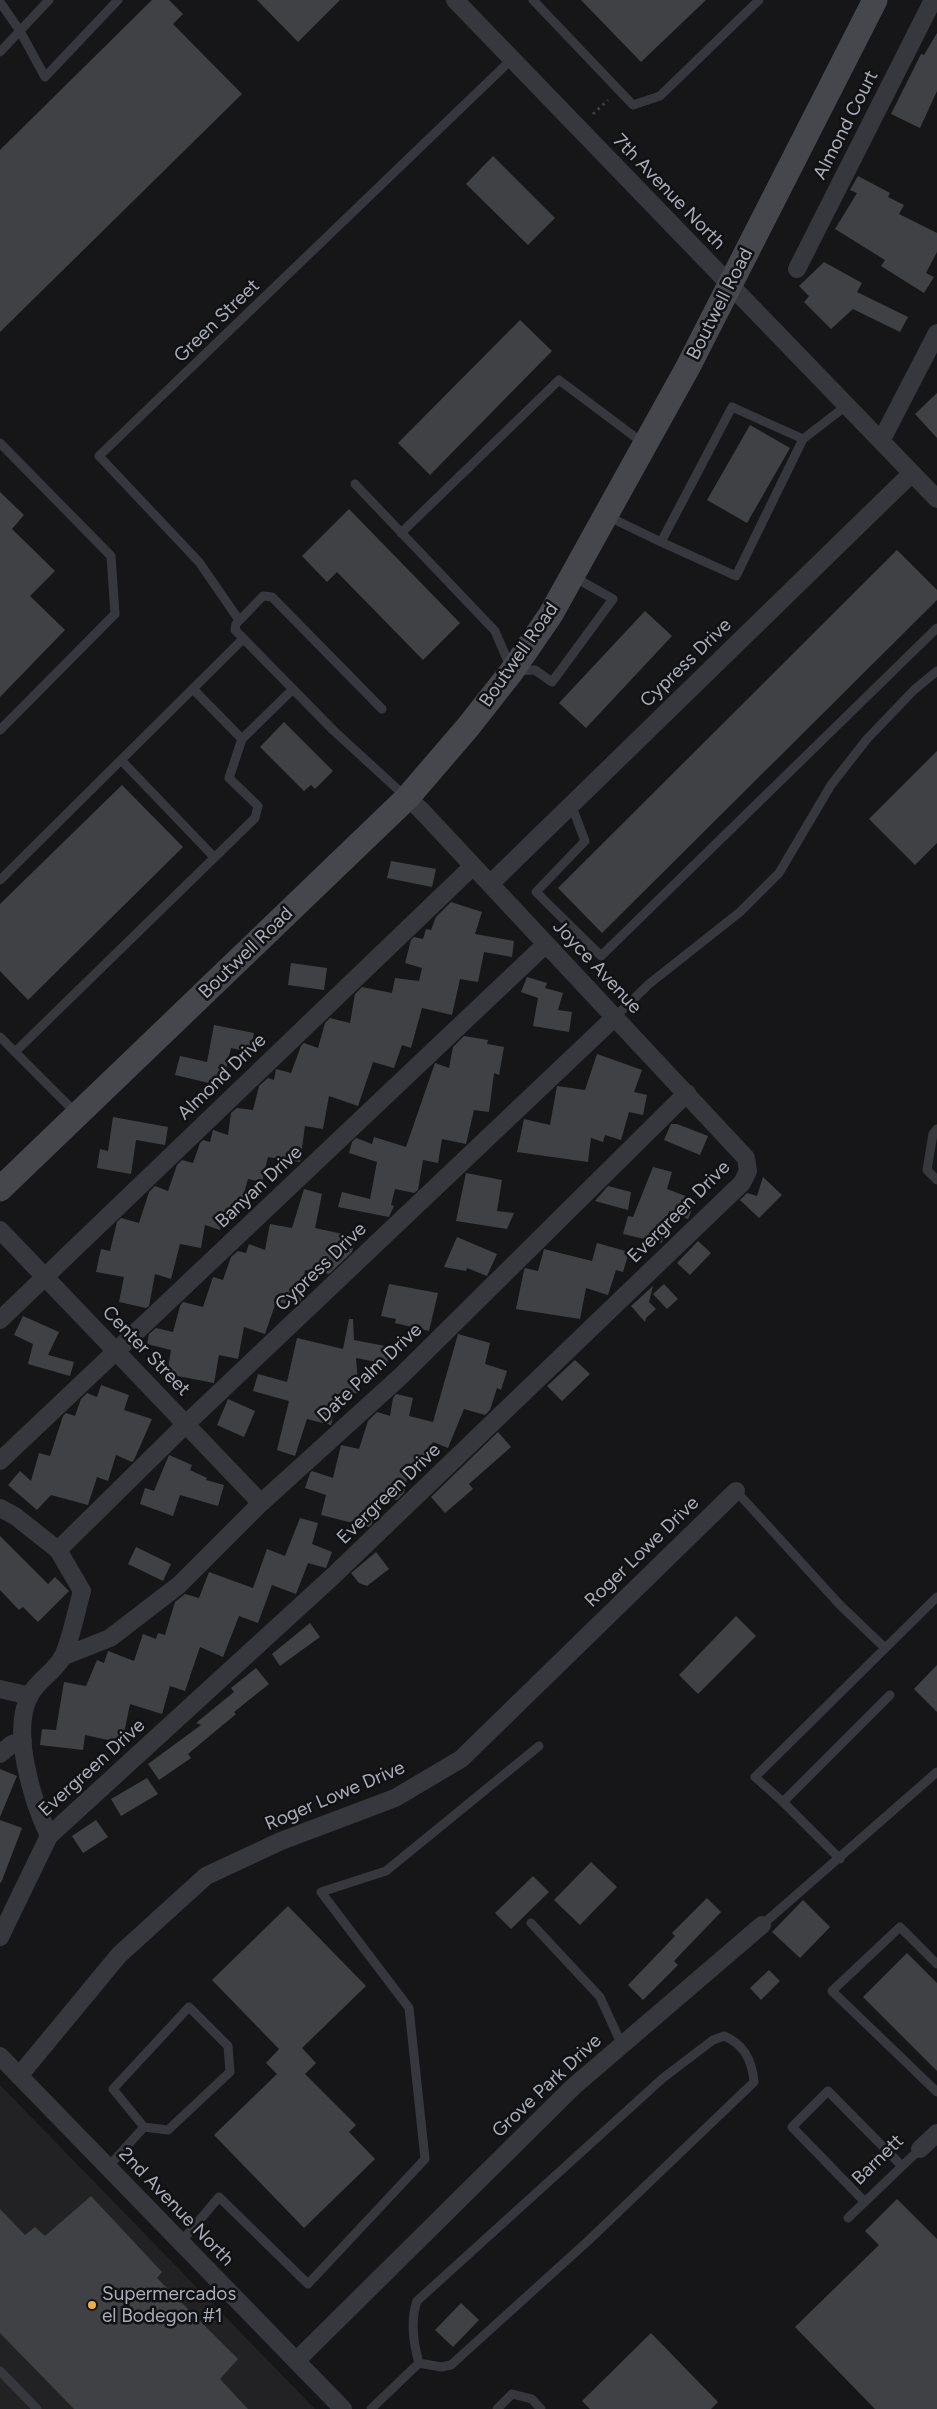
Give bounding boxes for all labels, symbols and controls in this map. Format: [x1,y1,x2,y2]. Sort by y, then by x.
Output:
street label: Almond Court [809,67,883,183]
street label: 7th Avenue North [608,130,730,254]
street label: Boutwell Road [682,244,758,364]
street label: Green Street [169,275,265,367]
street label: Boutwell Road [475,598,563,712]
street label: Cypress Drive [636,614,736,712]
street label: Boutwell Road [194,902,298,1004]
street label: Joyce Avenue [548,915,646,1019]
street label: Almond Drive [173,1029,271,1125]
street label: Banyan Drive [211,1141,307,1233]
street label: Evergreen Drive [623,1156,735,1268]
street label: Cypress Drive [271,1218,371,1316]
street label: Center Street [97,1301,195,1401]
street label: Date Palm Drive [313,1319,427,1427]
street label: Evergreen Drive [332,1439,446,1549]
street label: Roger Lowe Drive [580,1492,704,1612]
street label: Evergreen Drive [34,1714,150,1822]
street label: Roger Lowe Drive [262,1756,408,1836]
street label: Grove Park Drive [488,2030,606,2142]
street label: Barnett [847,2130,909,2190]
street label: 2nd Avenue North [114,2143,238,2271]
place label: Supermercados el Bodegon #1 [102,2283,236,2327]
marker: Supermercados el Bodegon #1 [86,2299,98,2311]

